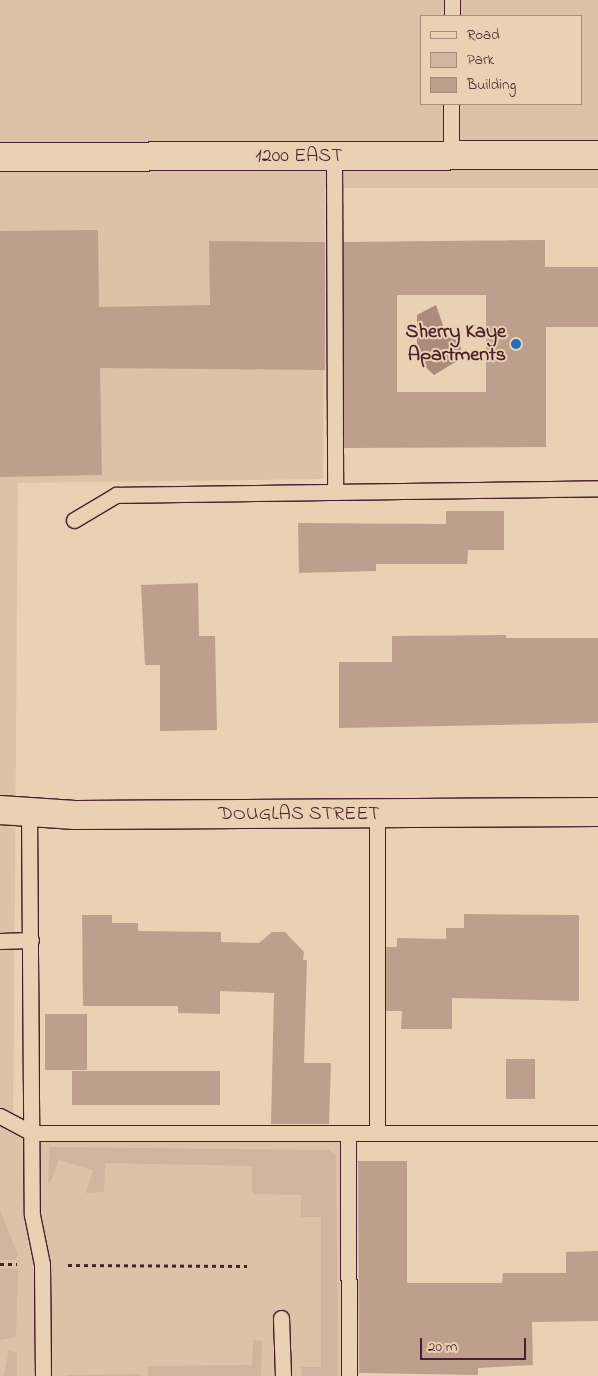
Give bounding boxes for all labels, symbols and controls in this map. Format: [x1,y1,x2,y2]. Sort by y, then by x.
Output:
legend [420,15,583,105]
text: Road [467,24,500,46]
text: Park [467,49,494,71]
text: Building [467,74,516,96]
street label: 1200 EAST [255,144,343,168]
place label: Sherry Kaye Apartments [406,320,506,367]
marker: Sherry Kaye Apartments [510,338,522,350]
street label: DOUGLAS STREET [218,802,380,826]
scale bar [423,1328,529,1360]
text: 20 m [428,1336,457,1358]

